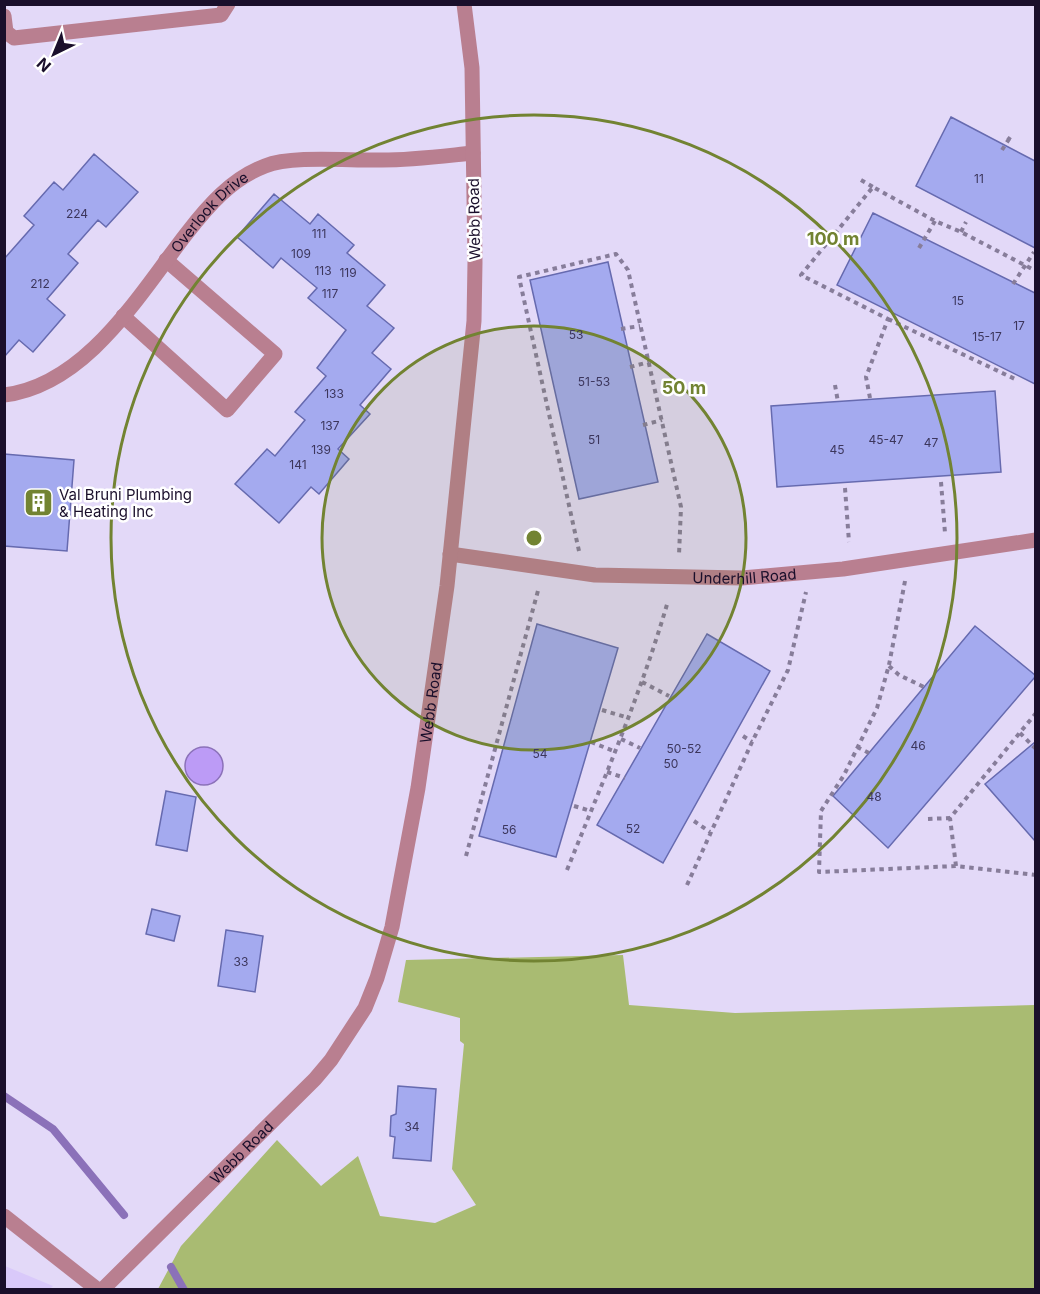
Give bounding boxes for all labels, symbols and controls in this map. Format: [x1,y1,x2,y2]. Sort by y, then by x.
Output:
north arrow [24,24,84,84]
text: N [32,53,55,76]
street label: Overlook Drive [166,167,251,256]
house number: 11 [974,171,984,186]
street label: Webb Road [464,178,484,260]
house number: 224 [66,206,88,221]
house number: 111 [312,226,326,241]
text: 100 m [807,228,859,249]
house number: 109 [291,246,311,261]
house number: 113 [314,263,332,278]
house number: 119 [339,265,357,280]
house number: 212 [30,276,50,291]
house number: 117 [322,286,338,301]
house number: 15 [952,293,964,308]
house number: 17 [1013,318,1025,333]
house number: 53 [569,327,583,342]
house number: 15-17 [972,329,1002,344]
house number: 51-53 [578,374,610,389]
text: 50 m [662,377,706,398]
house number: 133 [324,386,344,401]
house number: 137 [320,418,340,433]
house number: 51 [588,432,600,447]
house number: 45-47 [868,432,904,447]
house number: 47 [924,435,938,450]
house number: 139 [311,442,331,457]
house number: 45 [829,442,845,457]
house number: 141 [289,457,307,472]
place label: Val Bruni Plumbing & Heating Inc [59,485,192,521]
building icon: Val Bruni Plumbing & Heating Inc [22,487,54,519]
centre of rings [524,528,544,548]
street label: Underhill Road [692,564,797,588]
street label: Webb Road [415,661,445,744]
house number: 46 [910,738,926,753]
house number: 50-52 [667,741,702,756]
house number: 54 [532,746,548,761]
house number: 50 [664,756,678,771]
house number: 48 [866,789,882,804]
house number: 52 [626,821,640,836]
house number: 56 [502,822,516,837]
house number: 33 [234,954,248,969]
street label: Webb Road [206,1117,277,1188]
house number: 34 [404,1119,420,1134]

